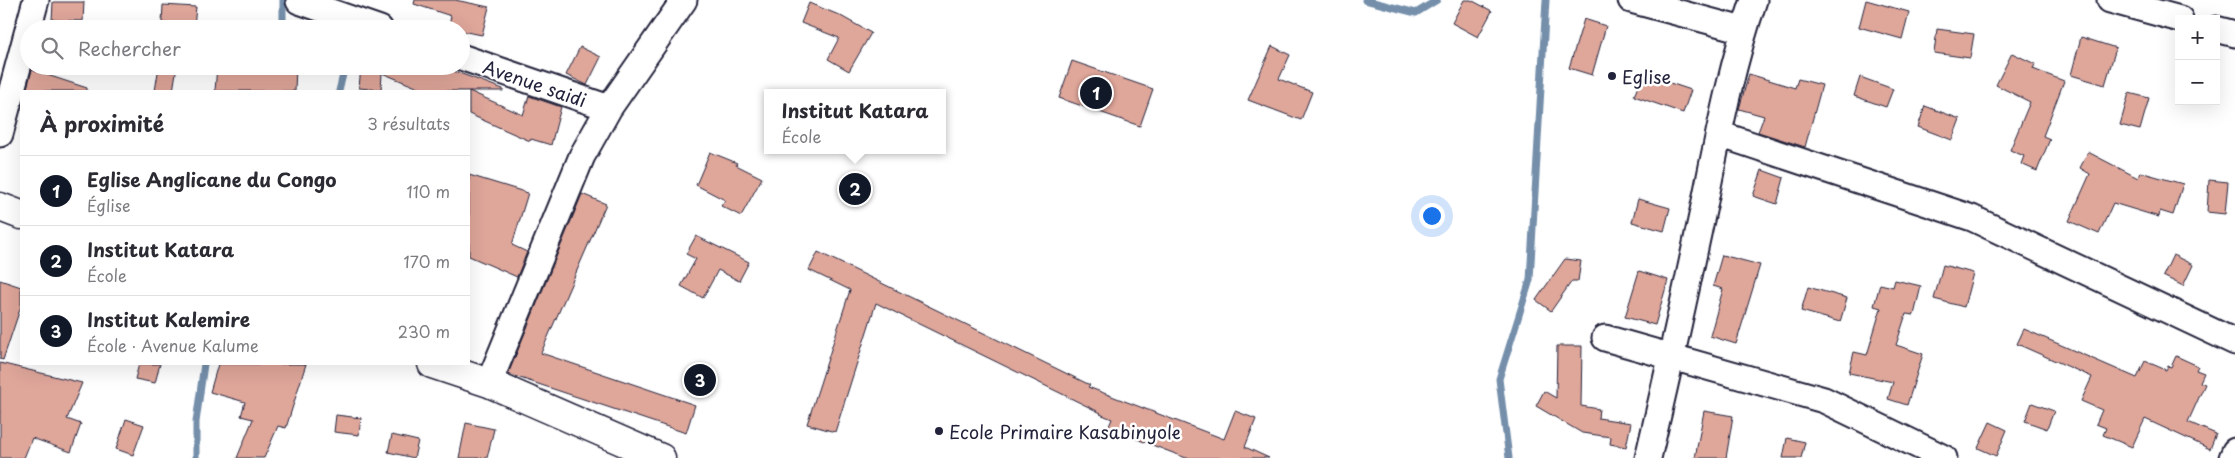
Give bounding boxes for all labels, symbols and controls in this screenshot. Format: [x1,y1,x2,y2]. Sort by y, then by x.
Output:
map controls [2175,15,2220,105]
button: + [2175,15,2220,60]
search box [20,20,470,75]
icon: search [38,34,66,62]
text: Rechercher [78,34,181,62]
street label: Avenue saidi [480,53,590,113]
button: − [2175,60,2220,105]
place label: Eglise [1622,63,1671,90]
marker: Eglise [1606,70,1618,82]
pin: 1 [1080,74,1112,112]
popup [764,89,946,154]
text: Institut Katara [781,96,929,124]
text: À proximité [40,107,164,139]
text: 3 résultats [367,111,450,135]
text: École [781,124,821,148]
text: Eglise Anglicane du Congo [87,165,337,193]
pin: 2 [839,170,871,208]
text: 1 [52,179,60,203]
text: 110 m [407,179,450,203]
text: Église [87,193,131,217]
your location [1419,203,1445,229]
text: Institut Katara [87,235,234,263]
text: 2 [50,249,62,273]
text: 170 m [404,249,450,273]
text: École [87,263,127,287]
text: Institut Kalemire [87,305,250,333]
text: 3 [51,319,61,343]
text: 230 m [398,319,450,343]
text: École · Avenue Kalume [87,333,259,357]
pin: 3 [684,361,716,399]
place label: Ecole Primaire Kasabinyole [949,418,1181,445]
marker: Ecole Primaire Kasabinyole [933,425,945,437]

